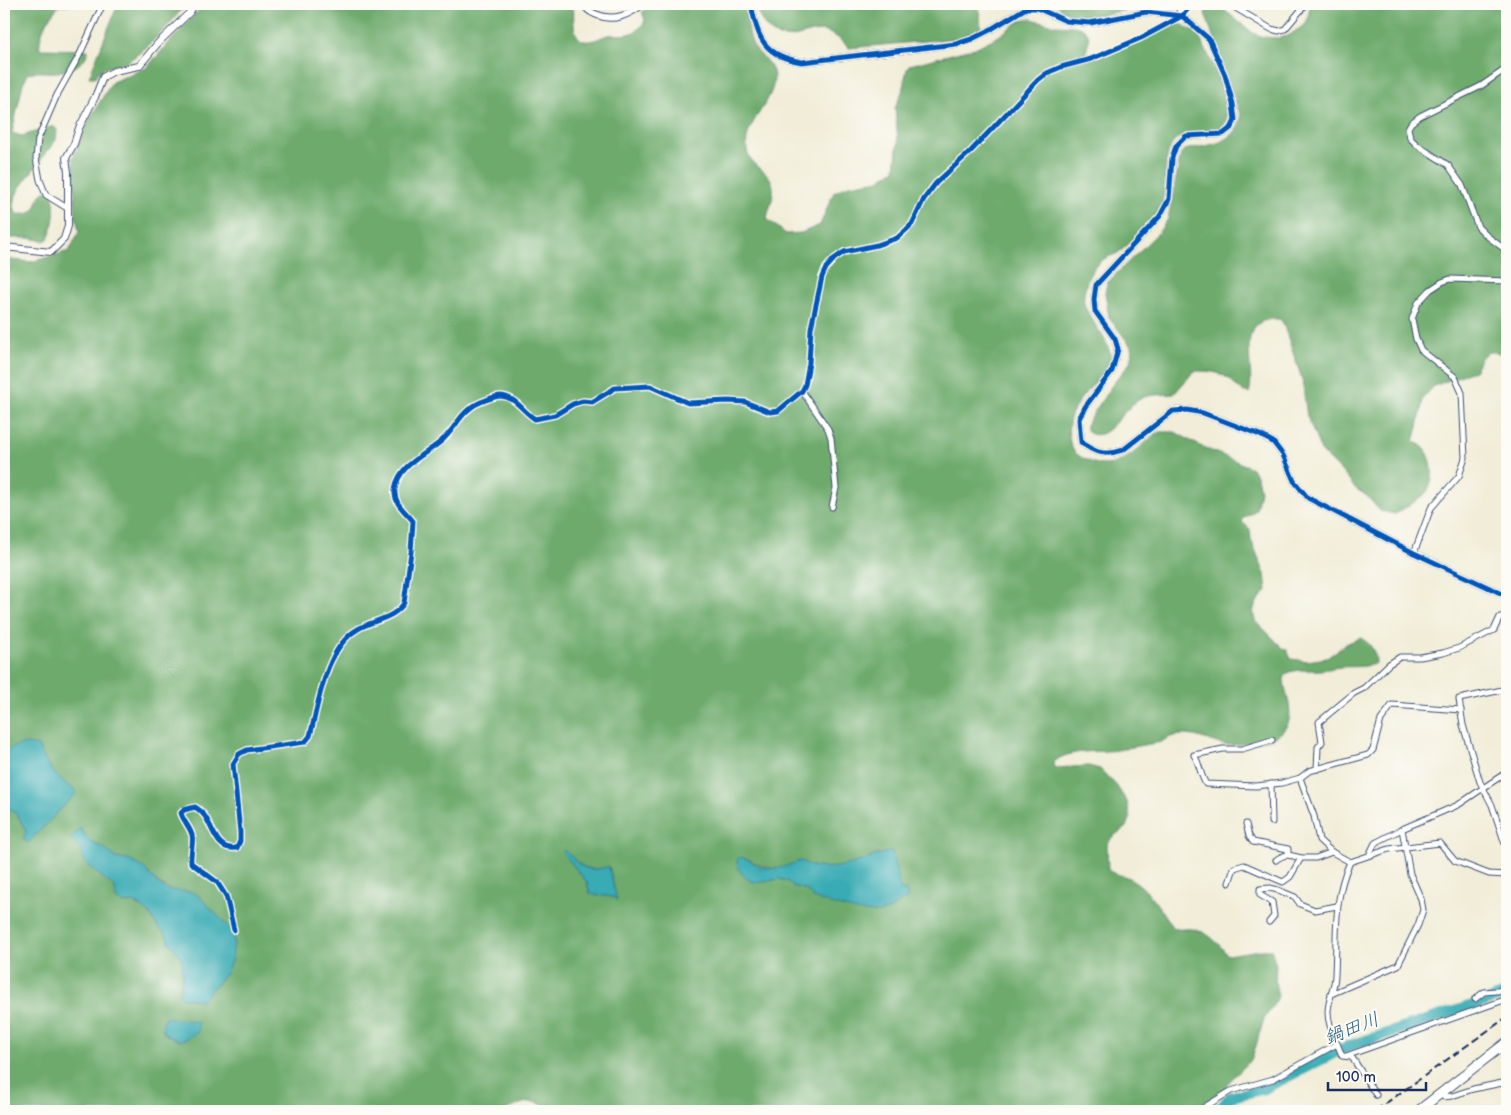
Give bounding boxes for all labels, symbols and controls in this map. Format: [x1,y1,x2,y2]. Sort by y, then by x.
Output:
water label: 鍋田川 [1321,1008,1383,1050]
scale bar [1328,1060,1426,1092]
text: 100 m [1336,1068,1376,1087]

